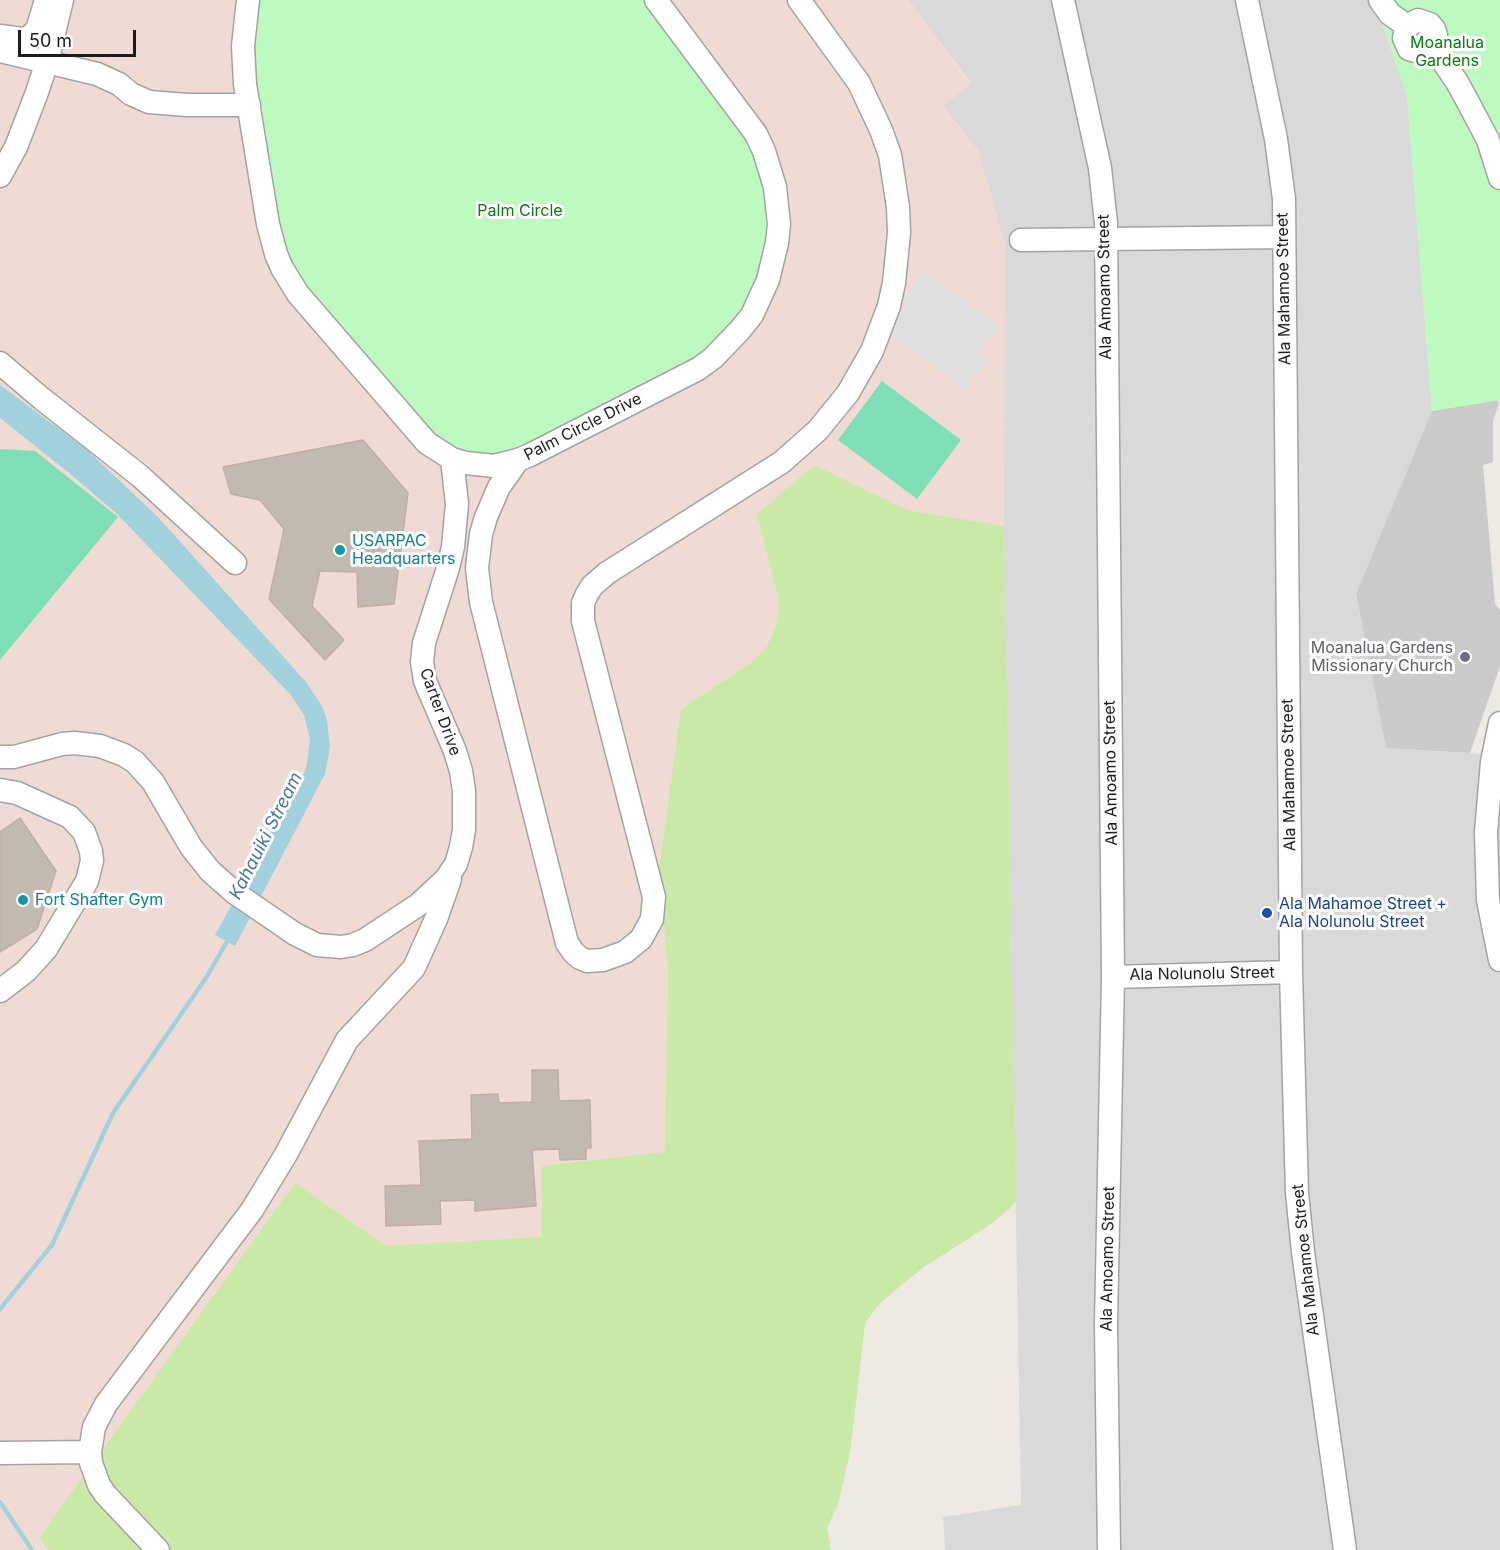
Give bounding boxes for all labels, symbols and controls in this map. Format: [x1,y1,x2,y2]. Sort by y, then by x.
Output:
scale bar [21,18,140,56]
text: 50 m [29,30,72,51]
park label: Moanalua Gardens [1410,33,1484,71]
park label: Palm Circle [477,201,563,221]
street label: Ala Mahamoe Street [1273,212,1295,366]
street label: Ala Amoamo Street [1094,214,1116,360]
street label: Palm Circle Drive [521,389,645,465]
place label: USARPAC Headquarters [352,531,456,569]
marker: USARPAC Headquarters [333,543,347,557]
place label: Moanalua Gardens Missionary Church [1311,638,1453,676]
marker: Moanalua Gardens Missionary Church [1458,650,1472,664]
street label: Carter Drive [415,666,465,758]
street label: Ala Mahamoe Street [1278,698,1300,852]
street label: Ala Amoamo Street [1100,700,1122,846]
water label: Kahauiki Stream [225,769,307,903]
place label: Fort Shafter Gym [35,890,163,910]
marker: Fort Shafter Gym [16,893,30,907]
place label: Ala Mahamoe Street + Ala Nolunolu Street [1279,894,1447,932]
marker: Ala Mahamoe Street + Ala Nolunolu Street [1260,906,1274,920]
street label: Ala Nolunolu Street [1129,963,1275,985]
street label: Ala Mahamoe Street [1288,1183,1324,1337]
street label: Ala Amoamo Street [1097,1186,1119,1332]

